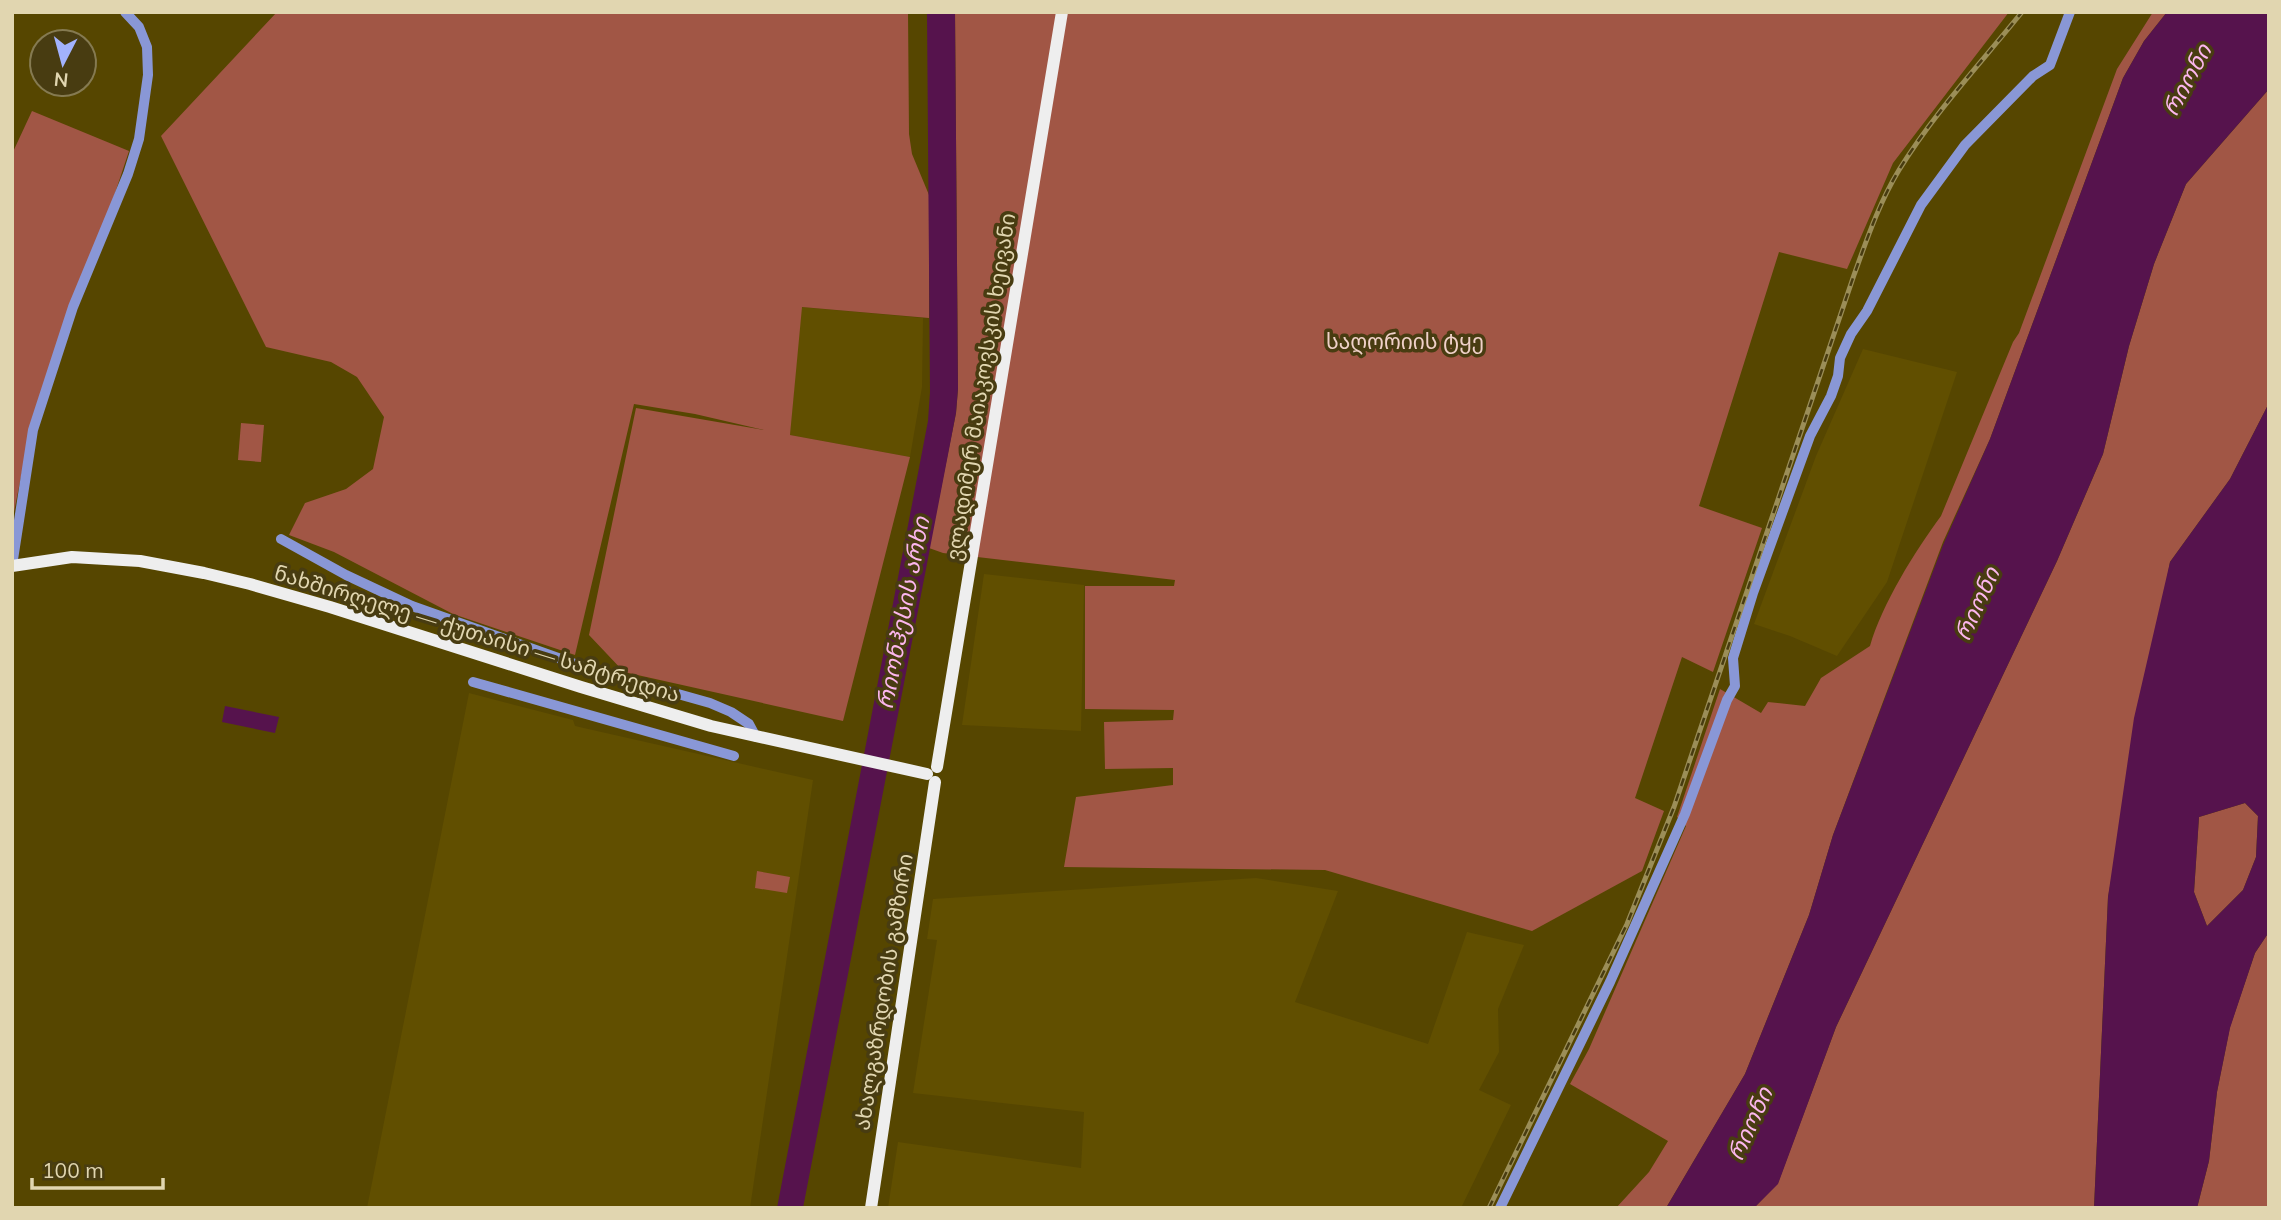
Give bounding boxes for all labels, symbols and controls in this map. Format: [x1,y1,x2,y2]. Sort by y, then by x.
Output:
north arrow [28,28,98,98]
water label: რიონი [2156,38,2218,121]
text: N [53,67,70,93]
street label: ვლადიმერ მაიაკოვსკის ხეივანი [940,211,1021,563]
park label: საღორიის ტყე [1326,328,1484,355]
water label: რიონჰესის არხი [870,514,936,711]
street label: ნახშირღელე — ქუთაისი — სამტრედია [271,559,683,708]
water label: რიონი [1948,562,2006,645]
street label: ახალგაზრდობის გამზირი [848,852,919,1132]
water label: რიონი [1721,1082,1779,1165]
scale bar [32,1146,163,1190]
text: 100 m [42,1157,104,1183]

